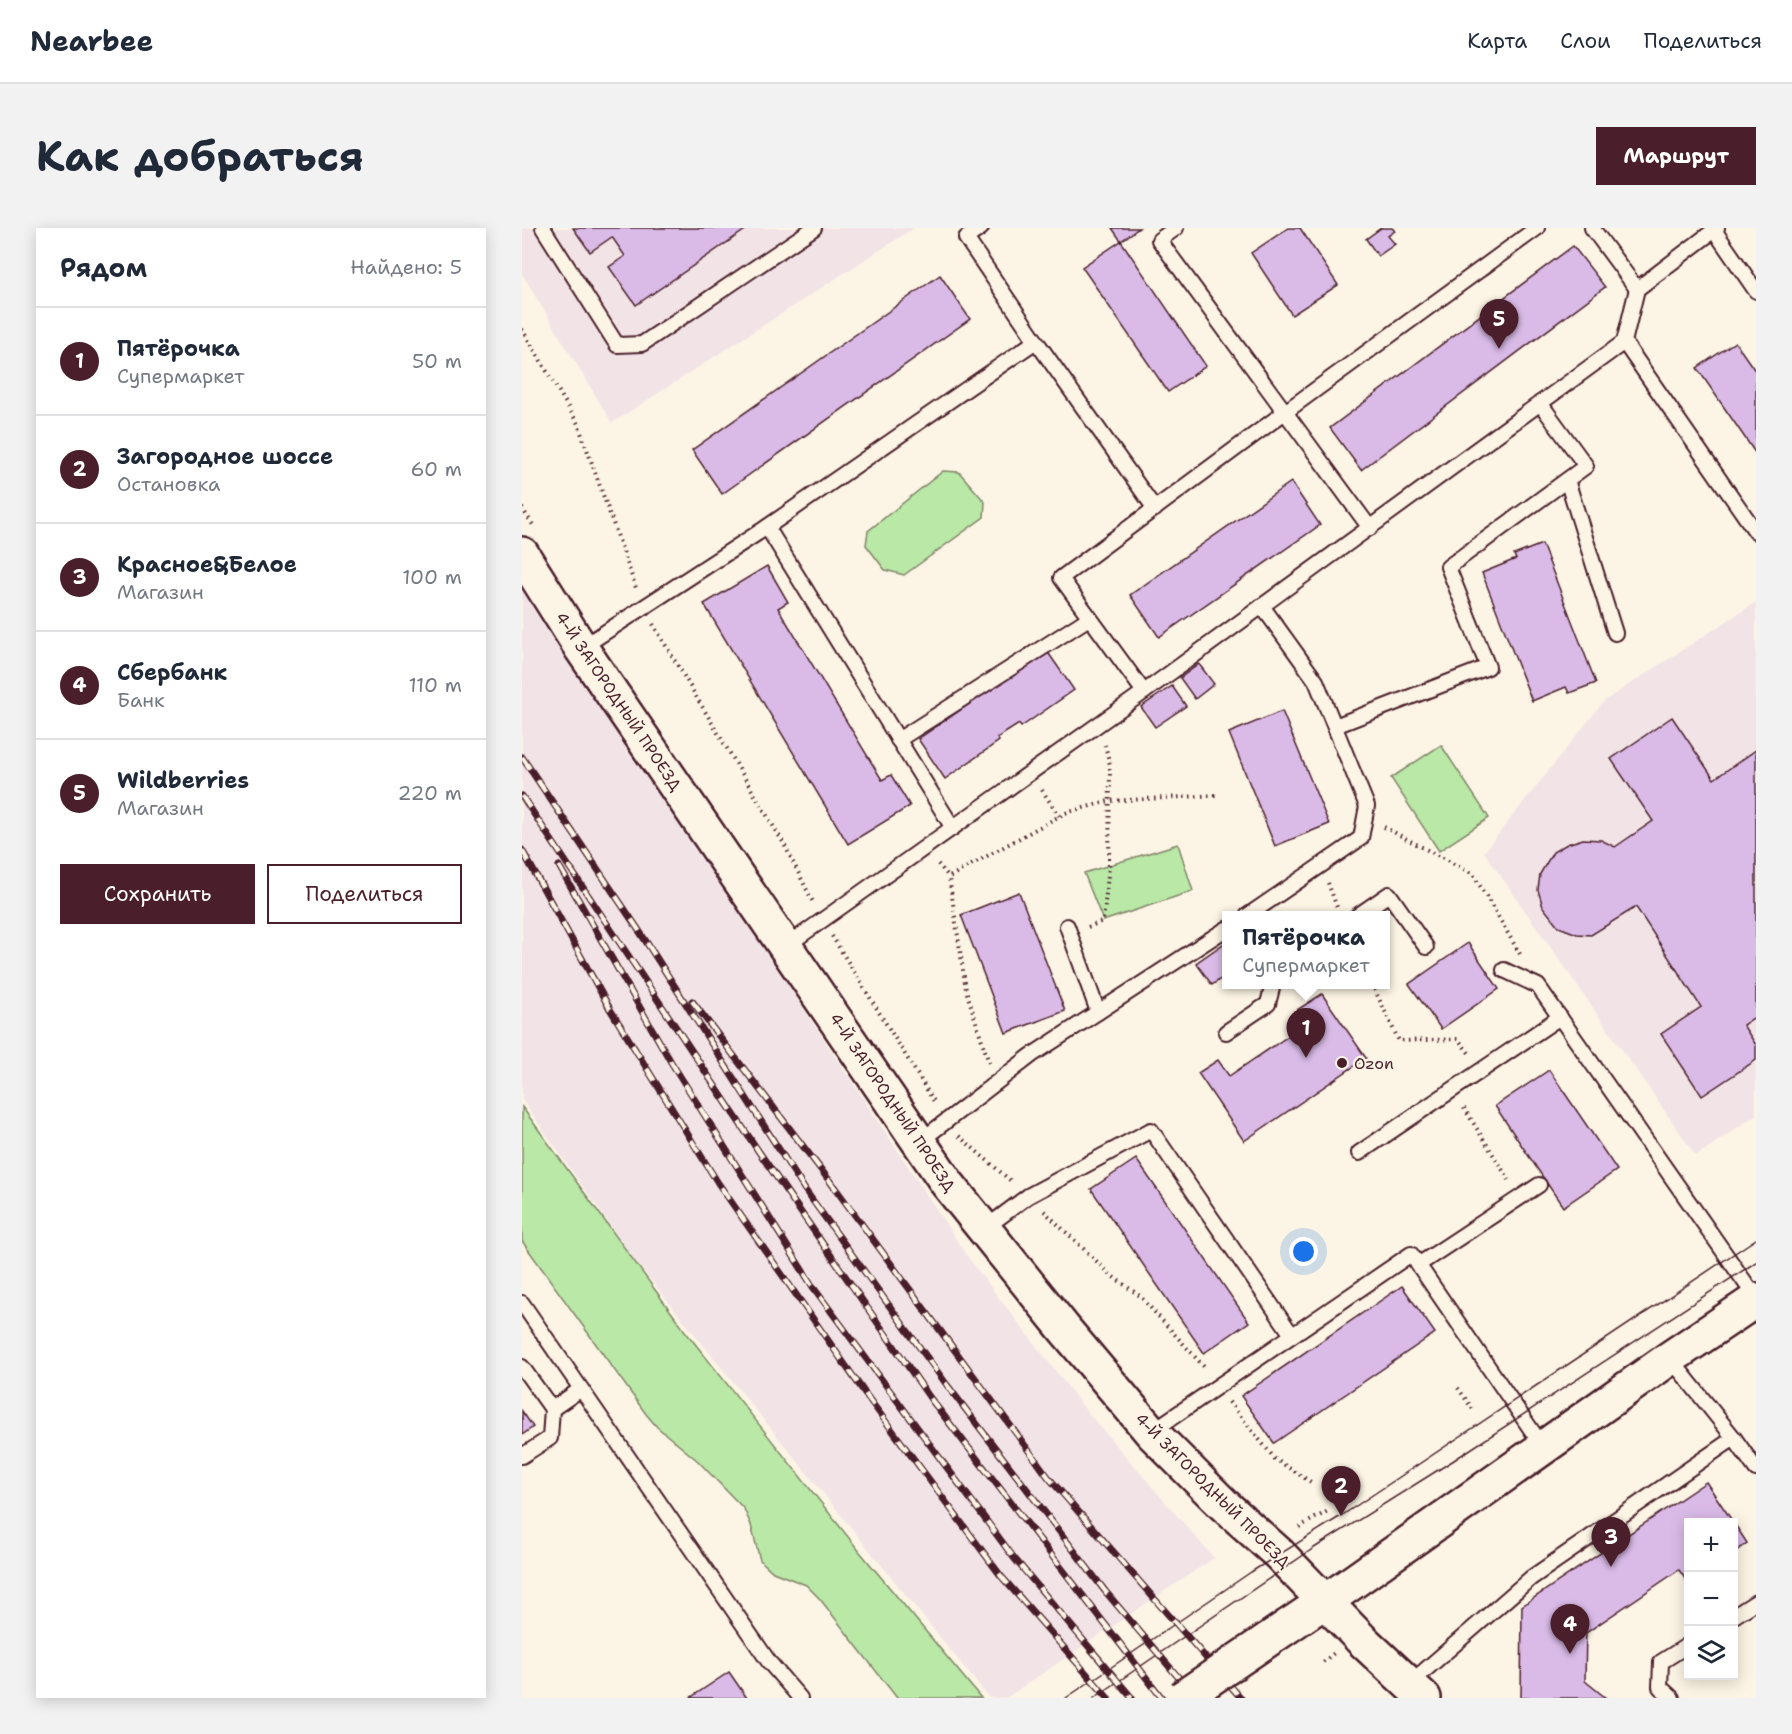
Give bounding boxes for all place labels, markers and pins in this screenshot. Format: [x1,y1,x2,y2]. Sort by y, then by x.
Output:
pin: 5 [1480,300,1518,349]
pin: 1 [1286,1008,1326,1058]
place label: Ozon [1354,1053,1394,1074]
marker: Ozon [1335,1056,1349,1070]
pin: 2 [1322,1466,1360,1516]
pin: 3 [1592,1518,1630,1567]
pin: 4 [1550,1604,1590,1654]

